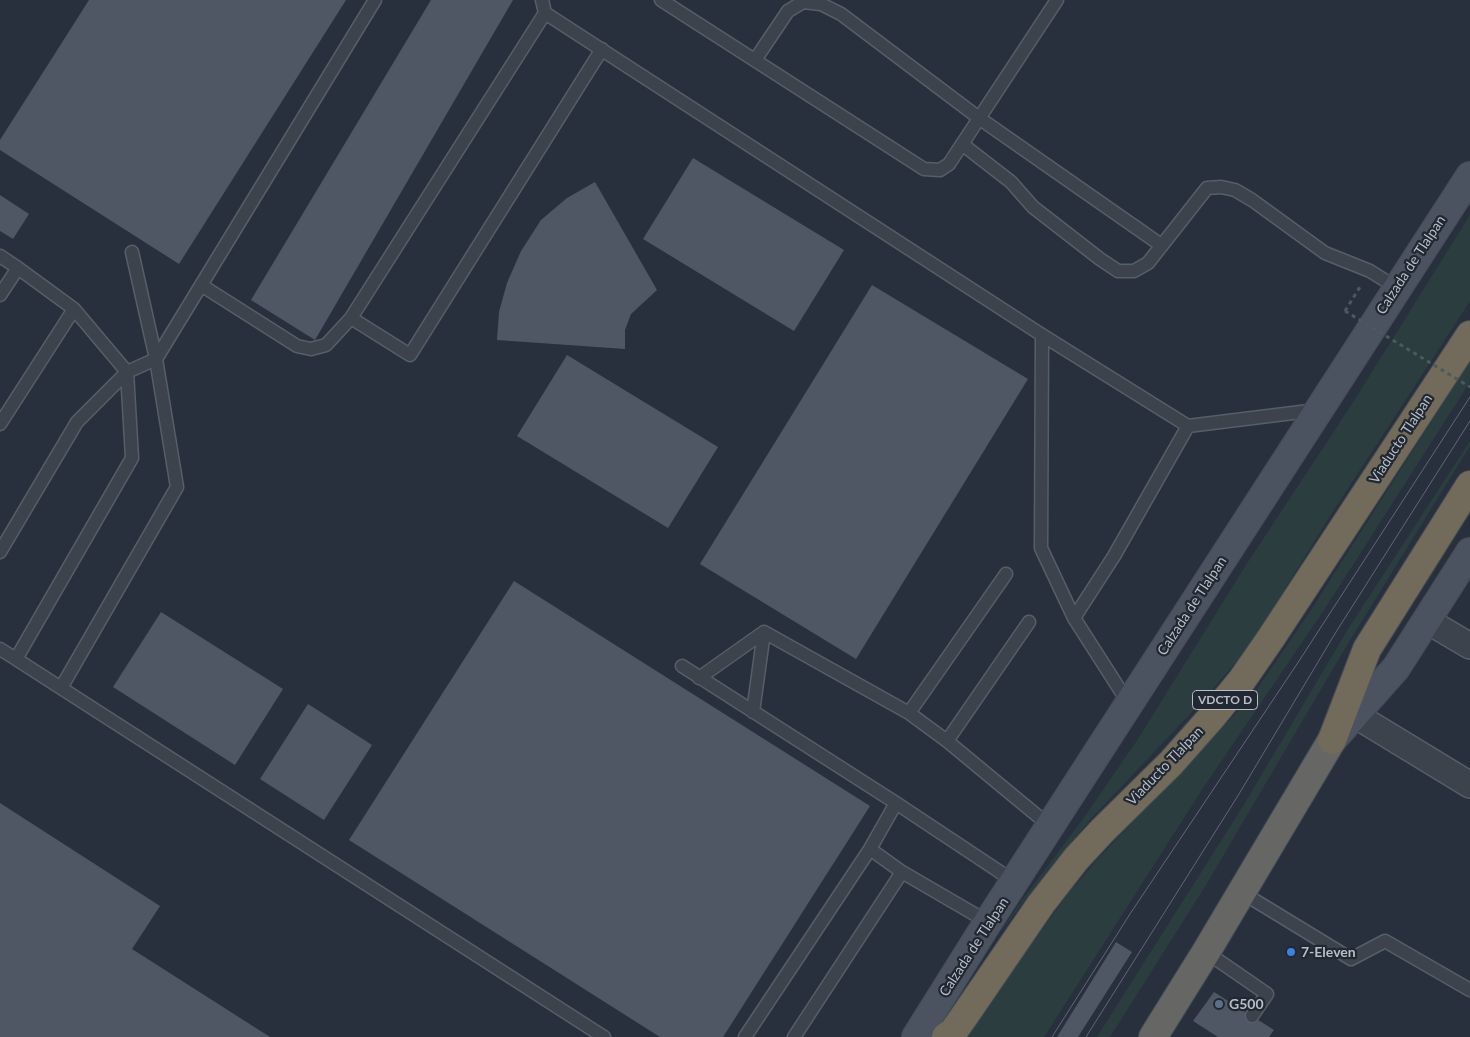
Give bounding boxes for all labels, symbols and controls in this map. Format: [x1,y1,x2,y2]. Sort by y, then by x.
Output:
street label: Calzada de Tlalpan [1373,212,1449,318]
street label: Viaducto Tlalpan [1366,391,1436,487]
street label: Calzada de Tlalpan [1154,553,1230,659]
road number: VDCTO D [1192,690,1258,710]
street label: Viaducto Tlalpan [1123,723,1207,809]
street label: Calzada de Tlalpan [936,894,1012,1000]
place label: 7-Eleven [1301,944,1356,960]
marker: 7-Eleven [1285,946,1297,958]
place label: G500 [1229,996,1264,1012]
marker: G500 [1213,998,1225,1010]

